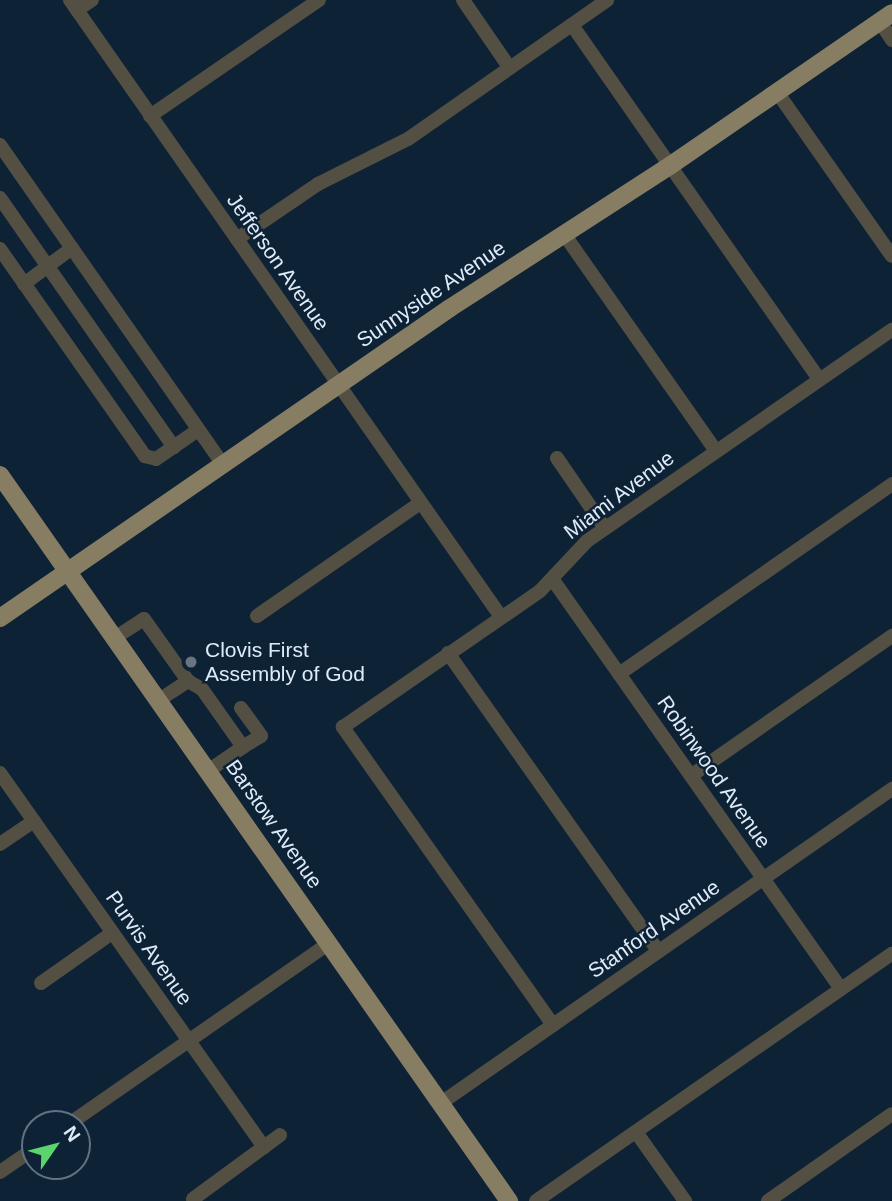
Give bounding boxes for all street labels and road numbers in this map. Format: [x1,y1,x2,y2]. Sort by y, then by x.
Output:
street label: Jefferson Avenue [221,188,335,336]
street label: Sunnyside Avenue [352,235,510,353]
street label: Miami Avenue [558,445,680,545]
street label: Robinwood Avenue [652,690,776,854]
street label: Barstow Avenue [220,754,328,894]
street label: Stanford Avenue [583,874,725,984]
street label: Purvis Avenue [100,885,198,1011]

